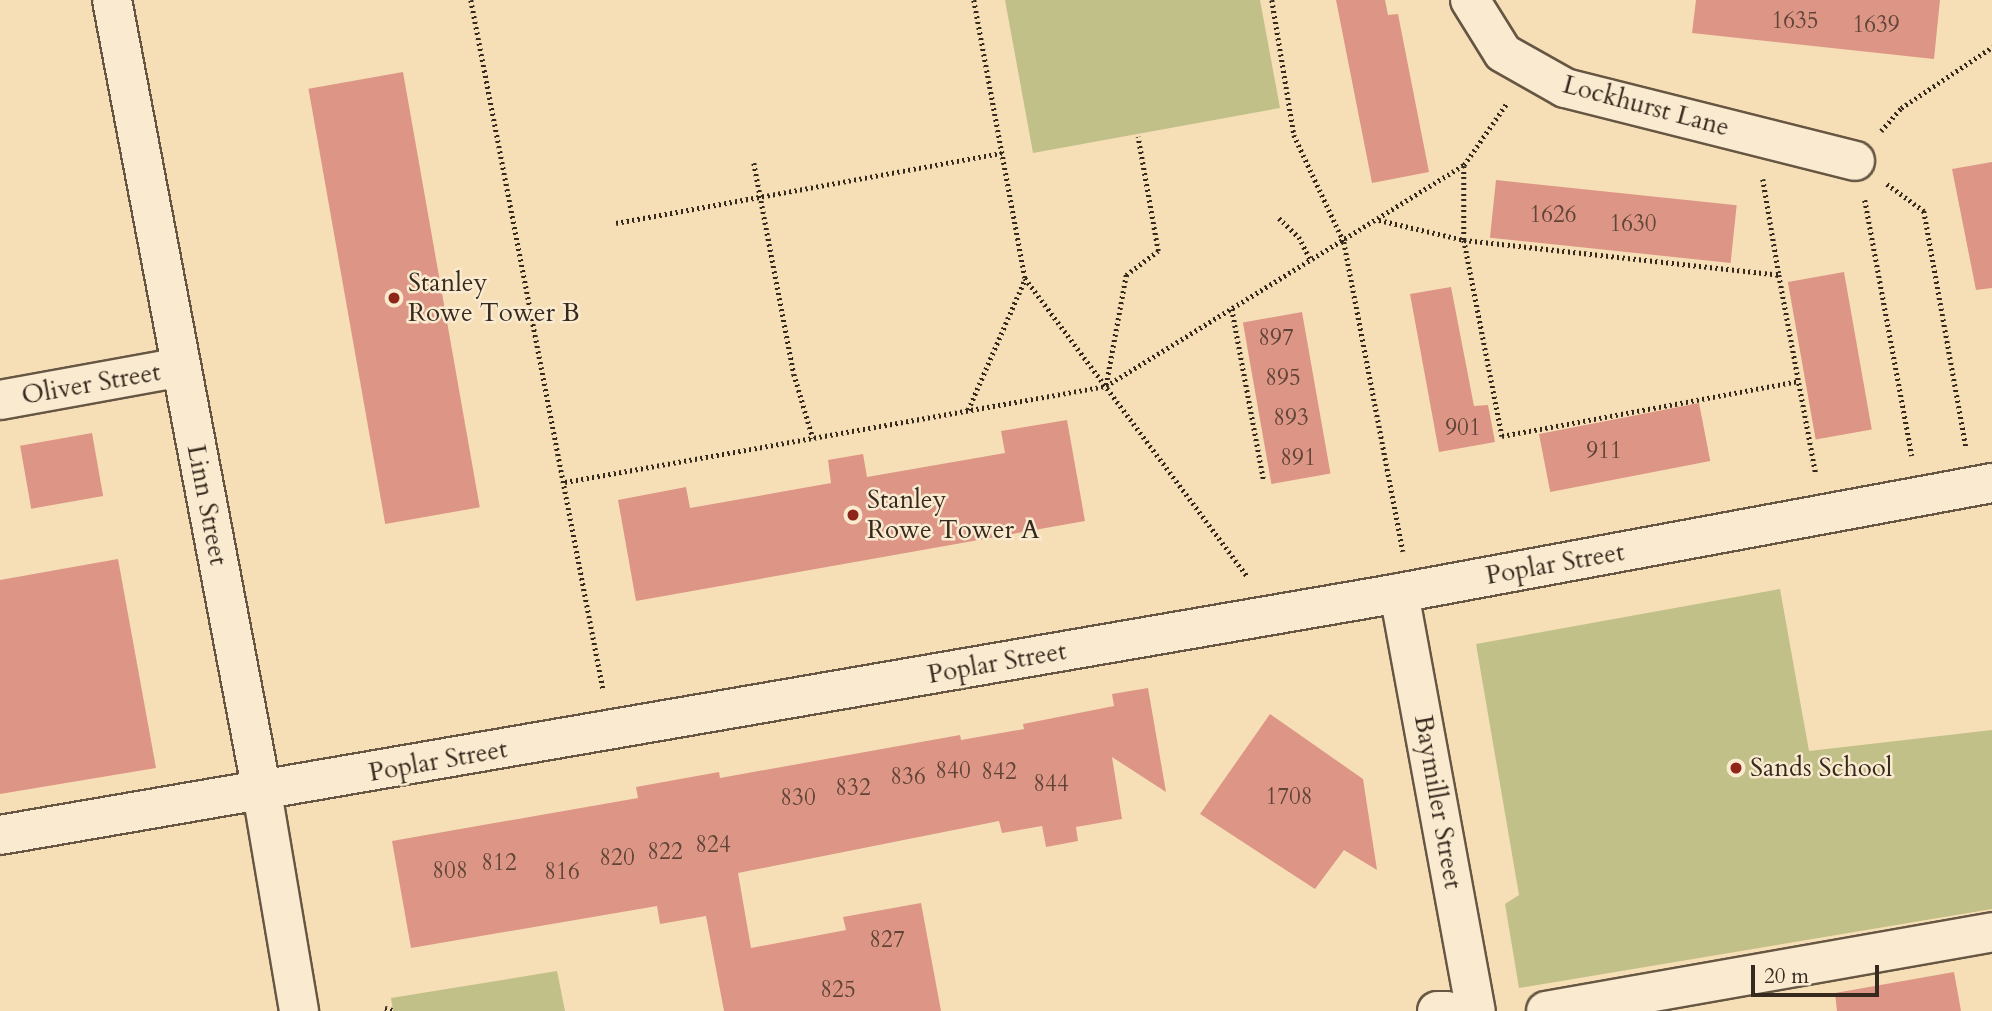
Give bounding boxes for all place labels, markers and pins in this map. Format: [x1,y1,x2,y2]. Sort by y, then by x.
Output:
place label: Stanley Rowe Tower B [408,267,580,328]
marker: Stanley Rowe Tower B [386,290,402,306]
place label: Stanley Rowe Tower A [867,484,1039,546]
marker: Stanley Rowe Tower A [845,507,861,523]
place label: Sands School [1750,752,1892,784]
marker: Sands School [1728,760,1744,776]

